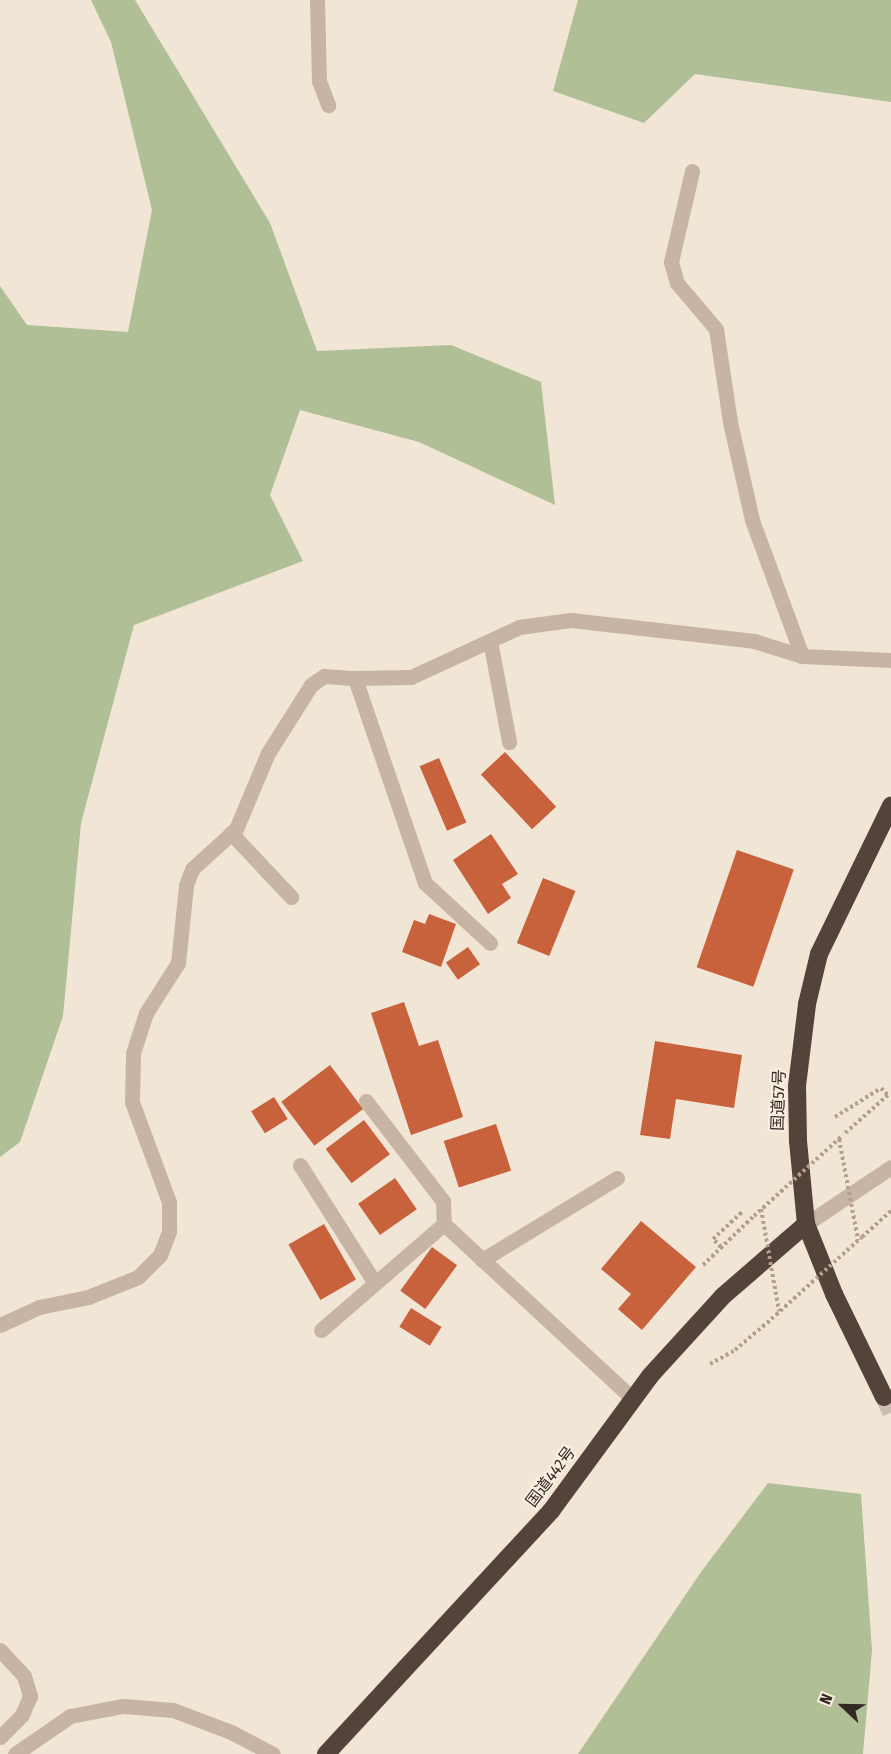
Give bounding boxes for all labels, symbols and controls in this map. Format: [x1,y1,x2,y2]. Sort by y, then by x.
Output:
street label: 国道57号 [768,1069,790,1131]
street label: 国道442号 [522,1443,580,1511]
north arrow [813,1676,873,1736]
text: N [815,1691,836,1707]

